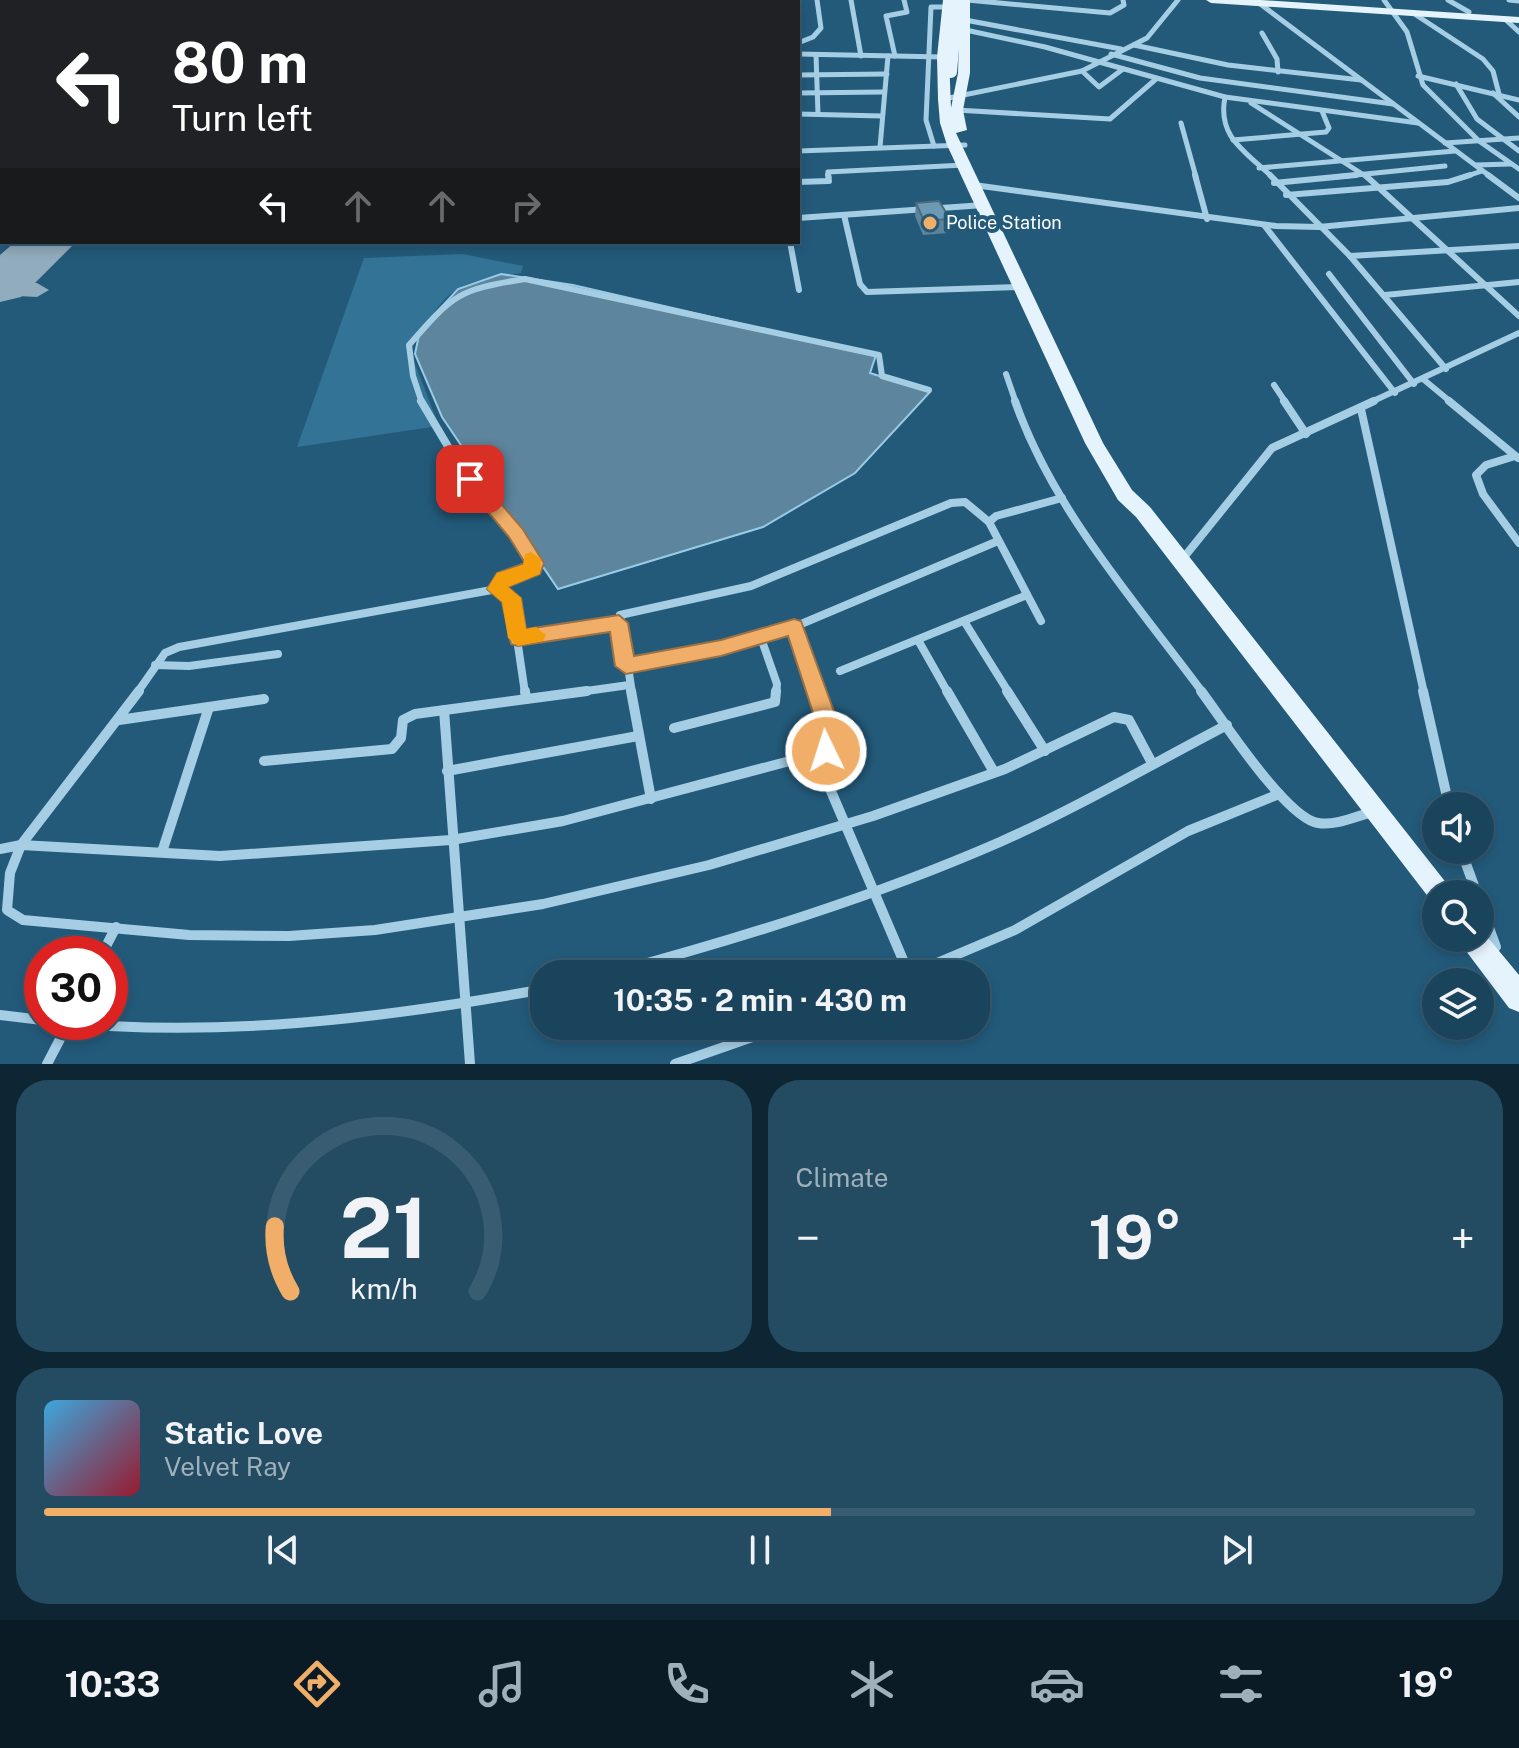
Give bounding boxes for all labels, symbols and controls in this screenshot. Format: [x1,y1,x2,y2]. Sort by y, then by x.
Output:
text: 80 m [172,30,308,96]
icon: left [40,32,144,136]
text: Turn left [172,97,313,139]
icon: left [252,184,296,228]
icon: ahead [336,184,380,228]
icon: ahead [420,184,464,228]
icon: right [504,184,548,228]
place label: Police Station [946,212,1062,233]
marker: Police Station [921,214,939,232]
pin [436,445,504,513]
icon: arrive [448,457,492,501]
position arrow [784,709,868,793]
map controls [1422,792,1494,1040]
button: sound [1422,792,1494,864]
button: search [1422,880,1494,952]
speed limit sign: 30 [24,936,128,1040]
button: layers [1422,968,1494,1040]
text: 10:35 · 2 min · 430 m [613,982,907,1018]
text: Climate [796,1162,889,1193]
text: 21 [340,1179,428,1277]
text: 19° [1088,1202,1182,1273]
text: − [796,1212,820,1264]
text: + [1451,1212,1475,1264]
text: km/h [350,1272,417,1305]
text: Static Love [164,1415,323,1451]
text: Velvet Ray [164,1451,291,1482]
icon: previous [261,1528,305,1572]
icon: pause [738,1528,782,1572]
icon: next [1215,1528,1259,1572]
icon: directions [289,1656,345,1712]
icon: music [474,1656,530,1712]
icon: phone [659,1656,715,1712]
icon: climate [844,1656,900,1712]
icon: car [1029,1656,1085,1712]
icon: filters [1213,1656,1269,1712]
text: 10:33 [64,1663,161,1705]
text: 19° [1398,1663,1455,1705]

